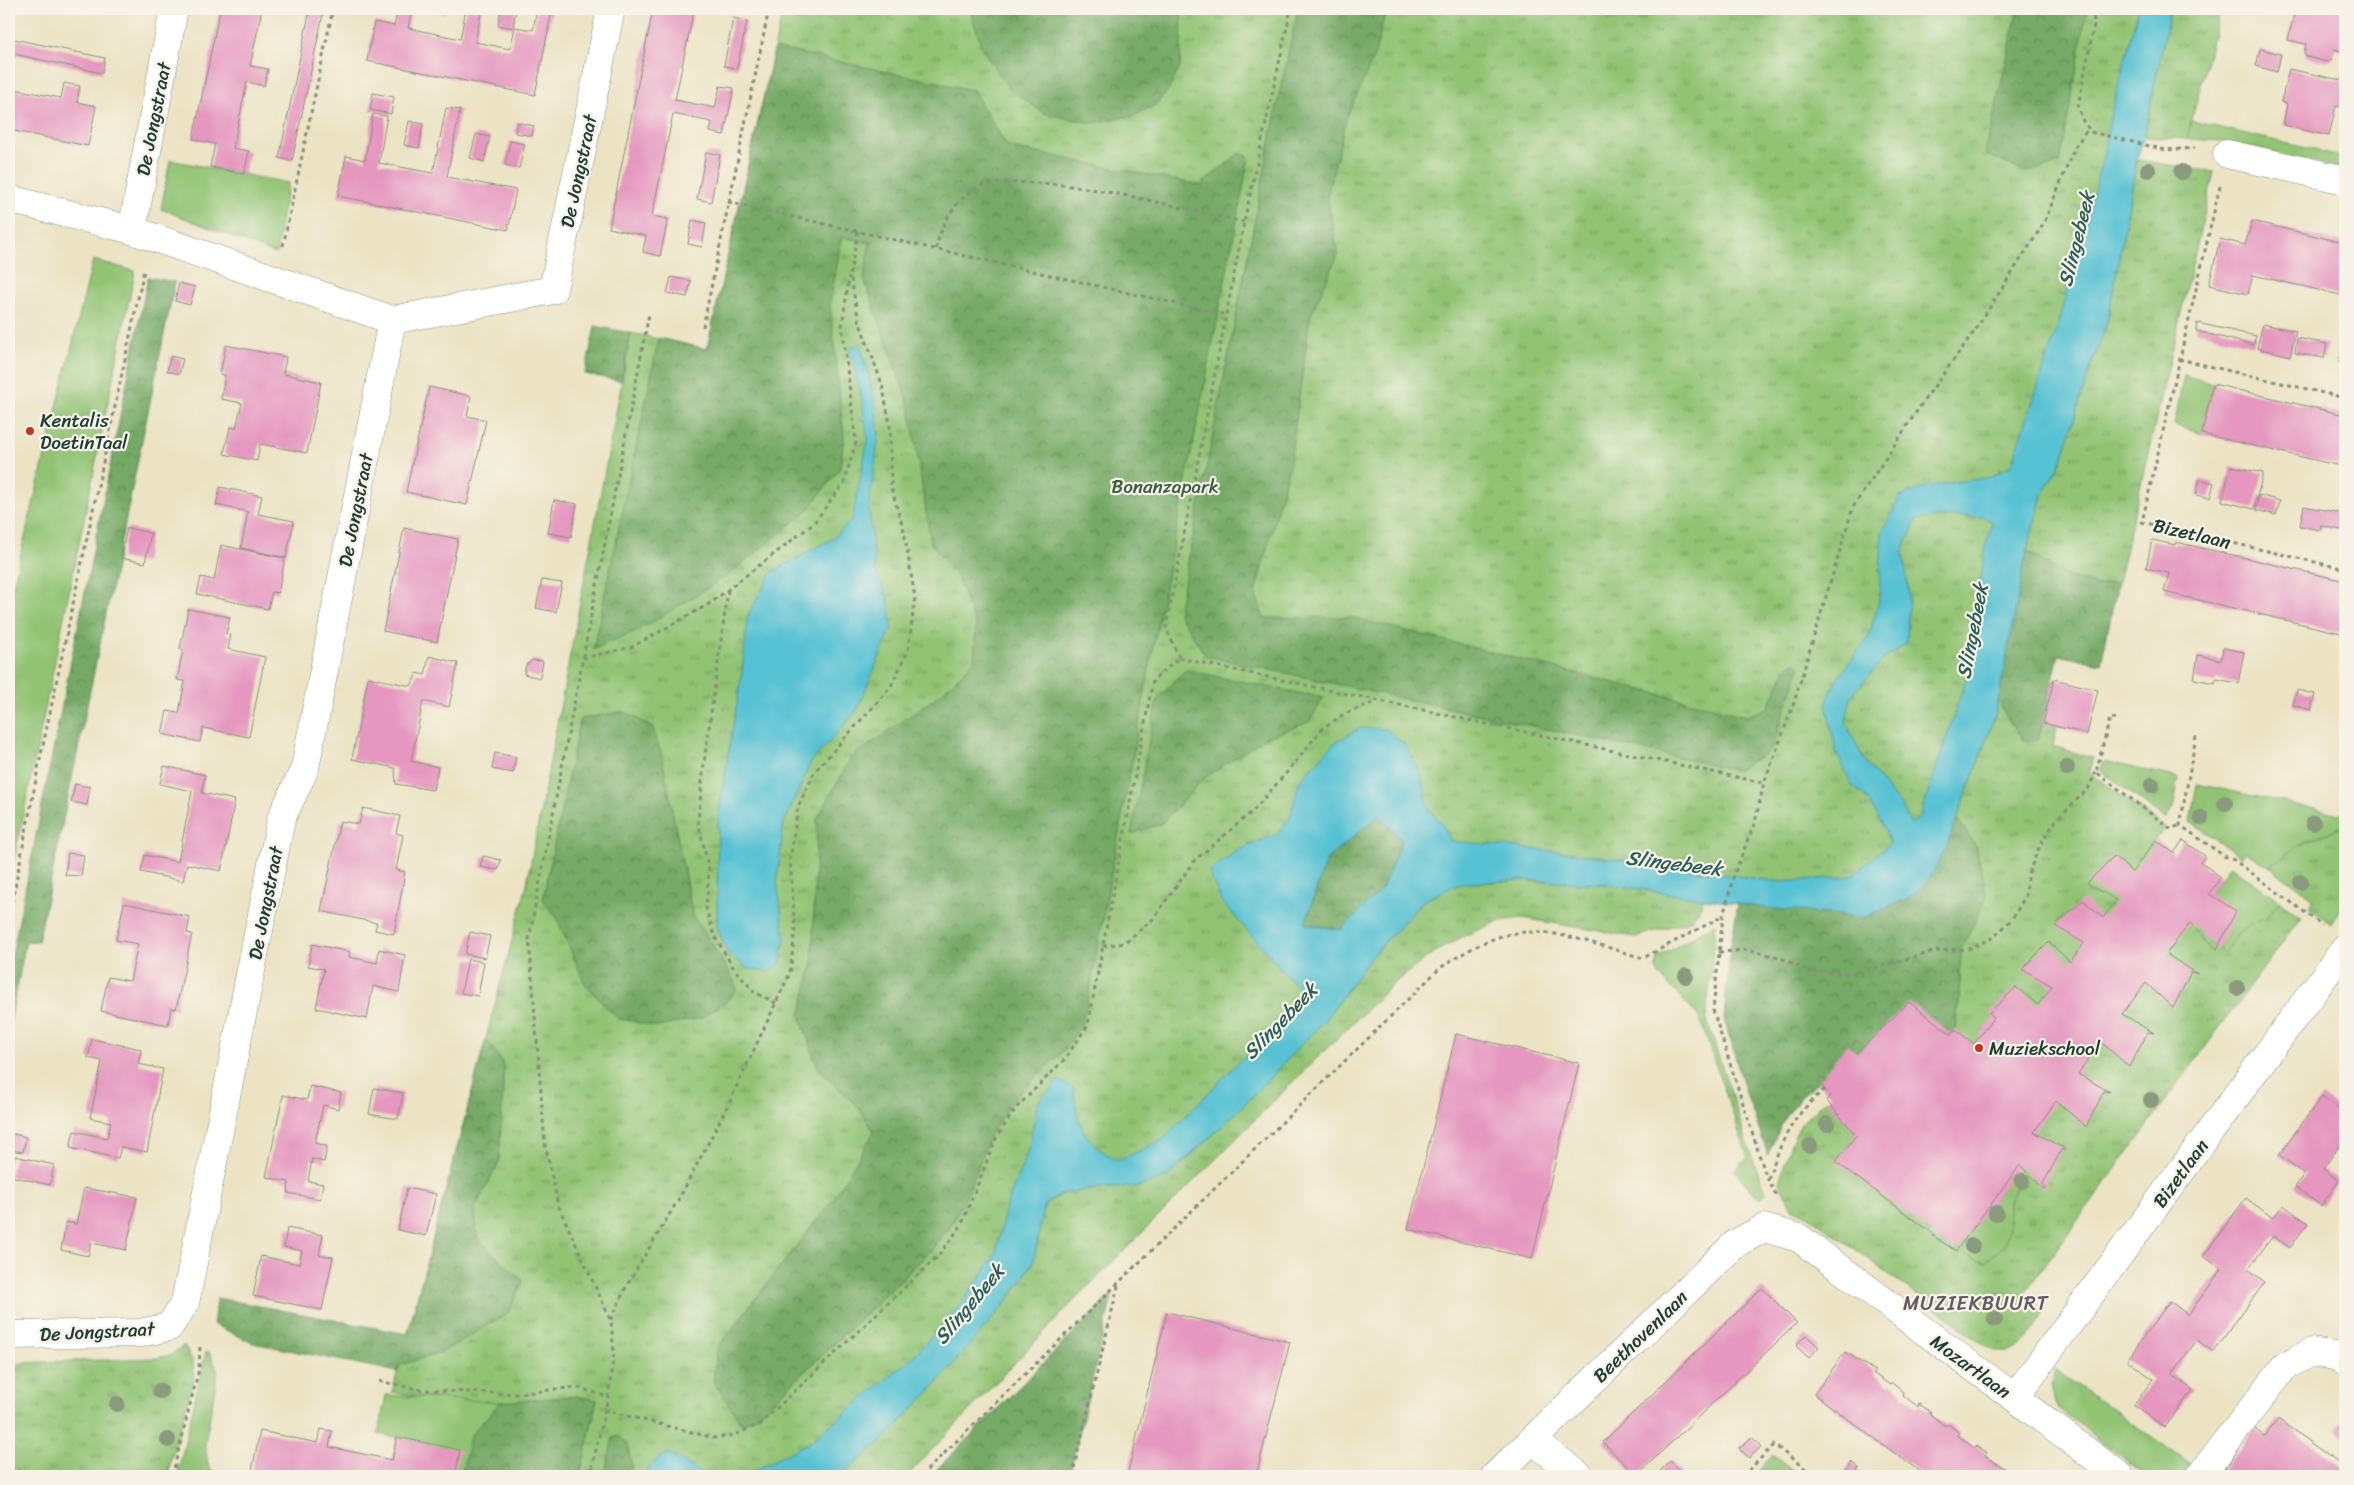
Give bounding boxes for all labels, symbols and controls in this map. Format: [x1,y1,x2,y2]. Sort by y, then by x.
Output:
street label: De Jongstraat [126,58,181,179]
street label: De Jongstraat [550,110,607,231]
water label: Slingebeek [2048,186,2106,290]
place label: Kentalis DoetinTaal [40,404,128,459]
marker: Kentalis DoetinTaal [24,425,36,437]
street label: De Jongstraat [328,449,383,570]
park label: Bonanzapark [1111,470,1219,503]
street label: Bizetlaan [2150,509,2234,558]
water label: Slingebeek [1946,578,1999,682]
water label: Slingebeek [1624,840,1726,887]
street label: De Jongstraat [238,842,293,963]
water label: Slingebeek [1234,973,1328,1068]
place label: Muziekschool [1989,1032,2101,1065]
marker: Muziekschool [1973,1042,1985,1054]
street label: Bizetlaan [2144,1132,2217,1215]
water label: Slingebeek [925,1254,1015,1353]
street label: Beethovenlaan [1585,1282,1696,1391]
district label: MUZIEKBUURT [1903,1286,2050,1321]
street label: De Jongstraat [39,1312,157,1351]
street label: Mozartlaan [1923,1325,2018,1407]

